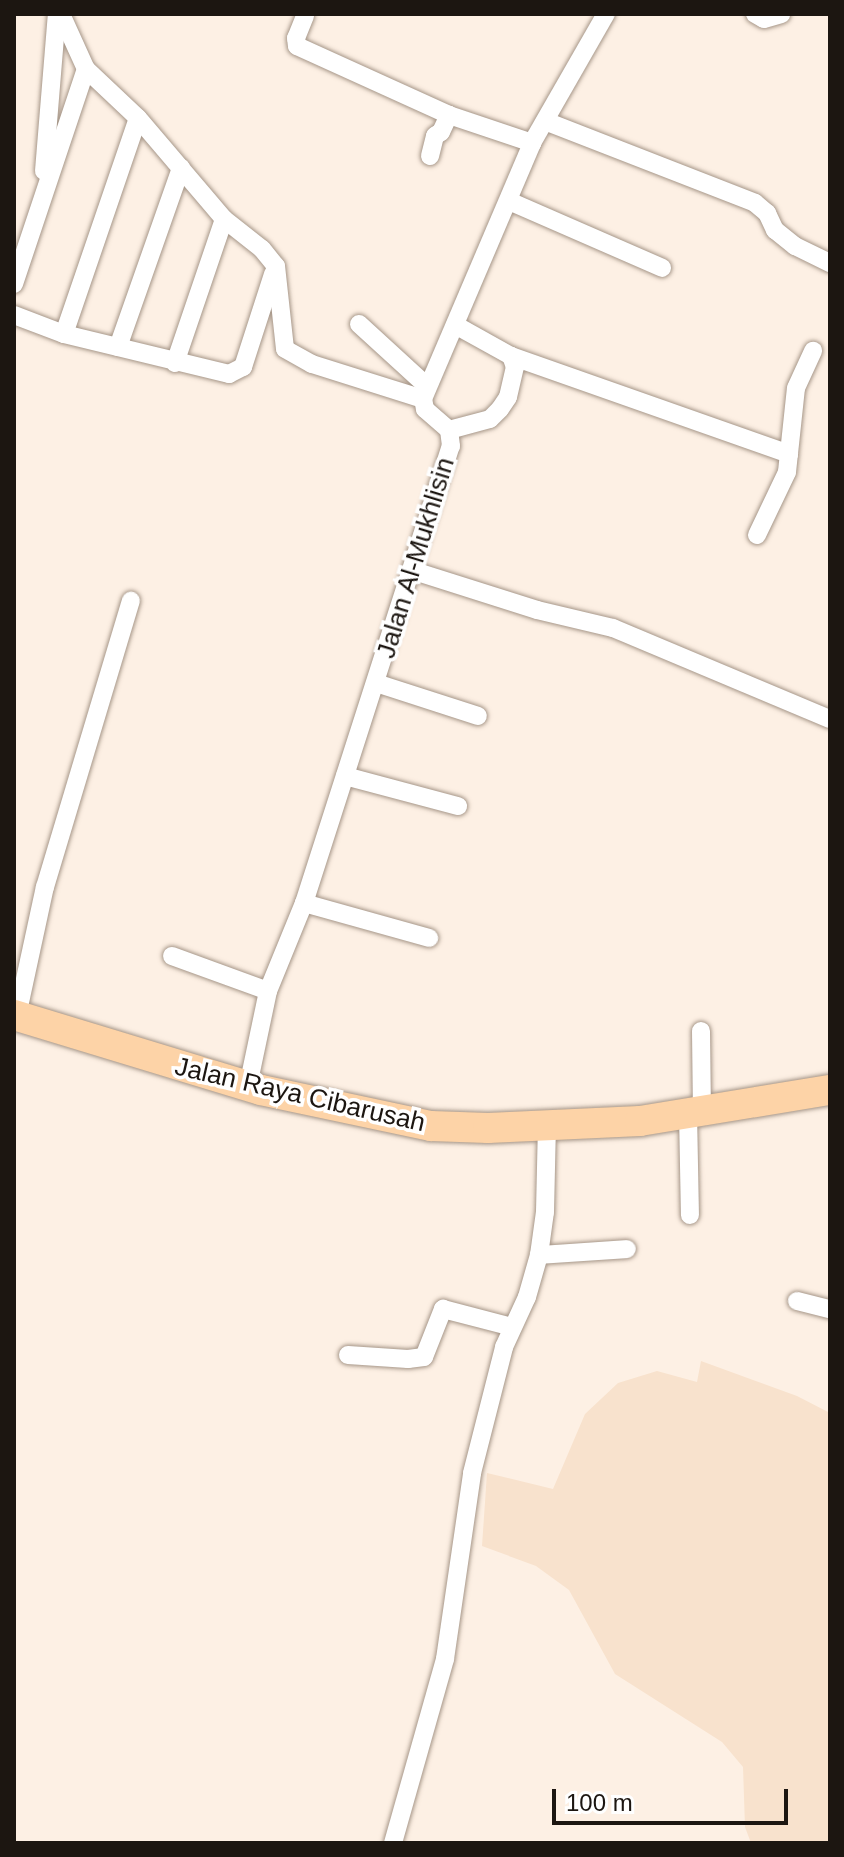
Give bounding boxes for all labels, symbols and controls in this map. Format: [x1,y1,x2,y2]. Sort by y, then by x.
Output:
street label: Jalan Al-Mukhlisin [370,453,462,663]
street label: Jalan Raya Cibarusah [172,1051,428,1139]
scale bar [556,1773,792,1823]
text: 100 m [566,1789,633,1816]

